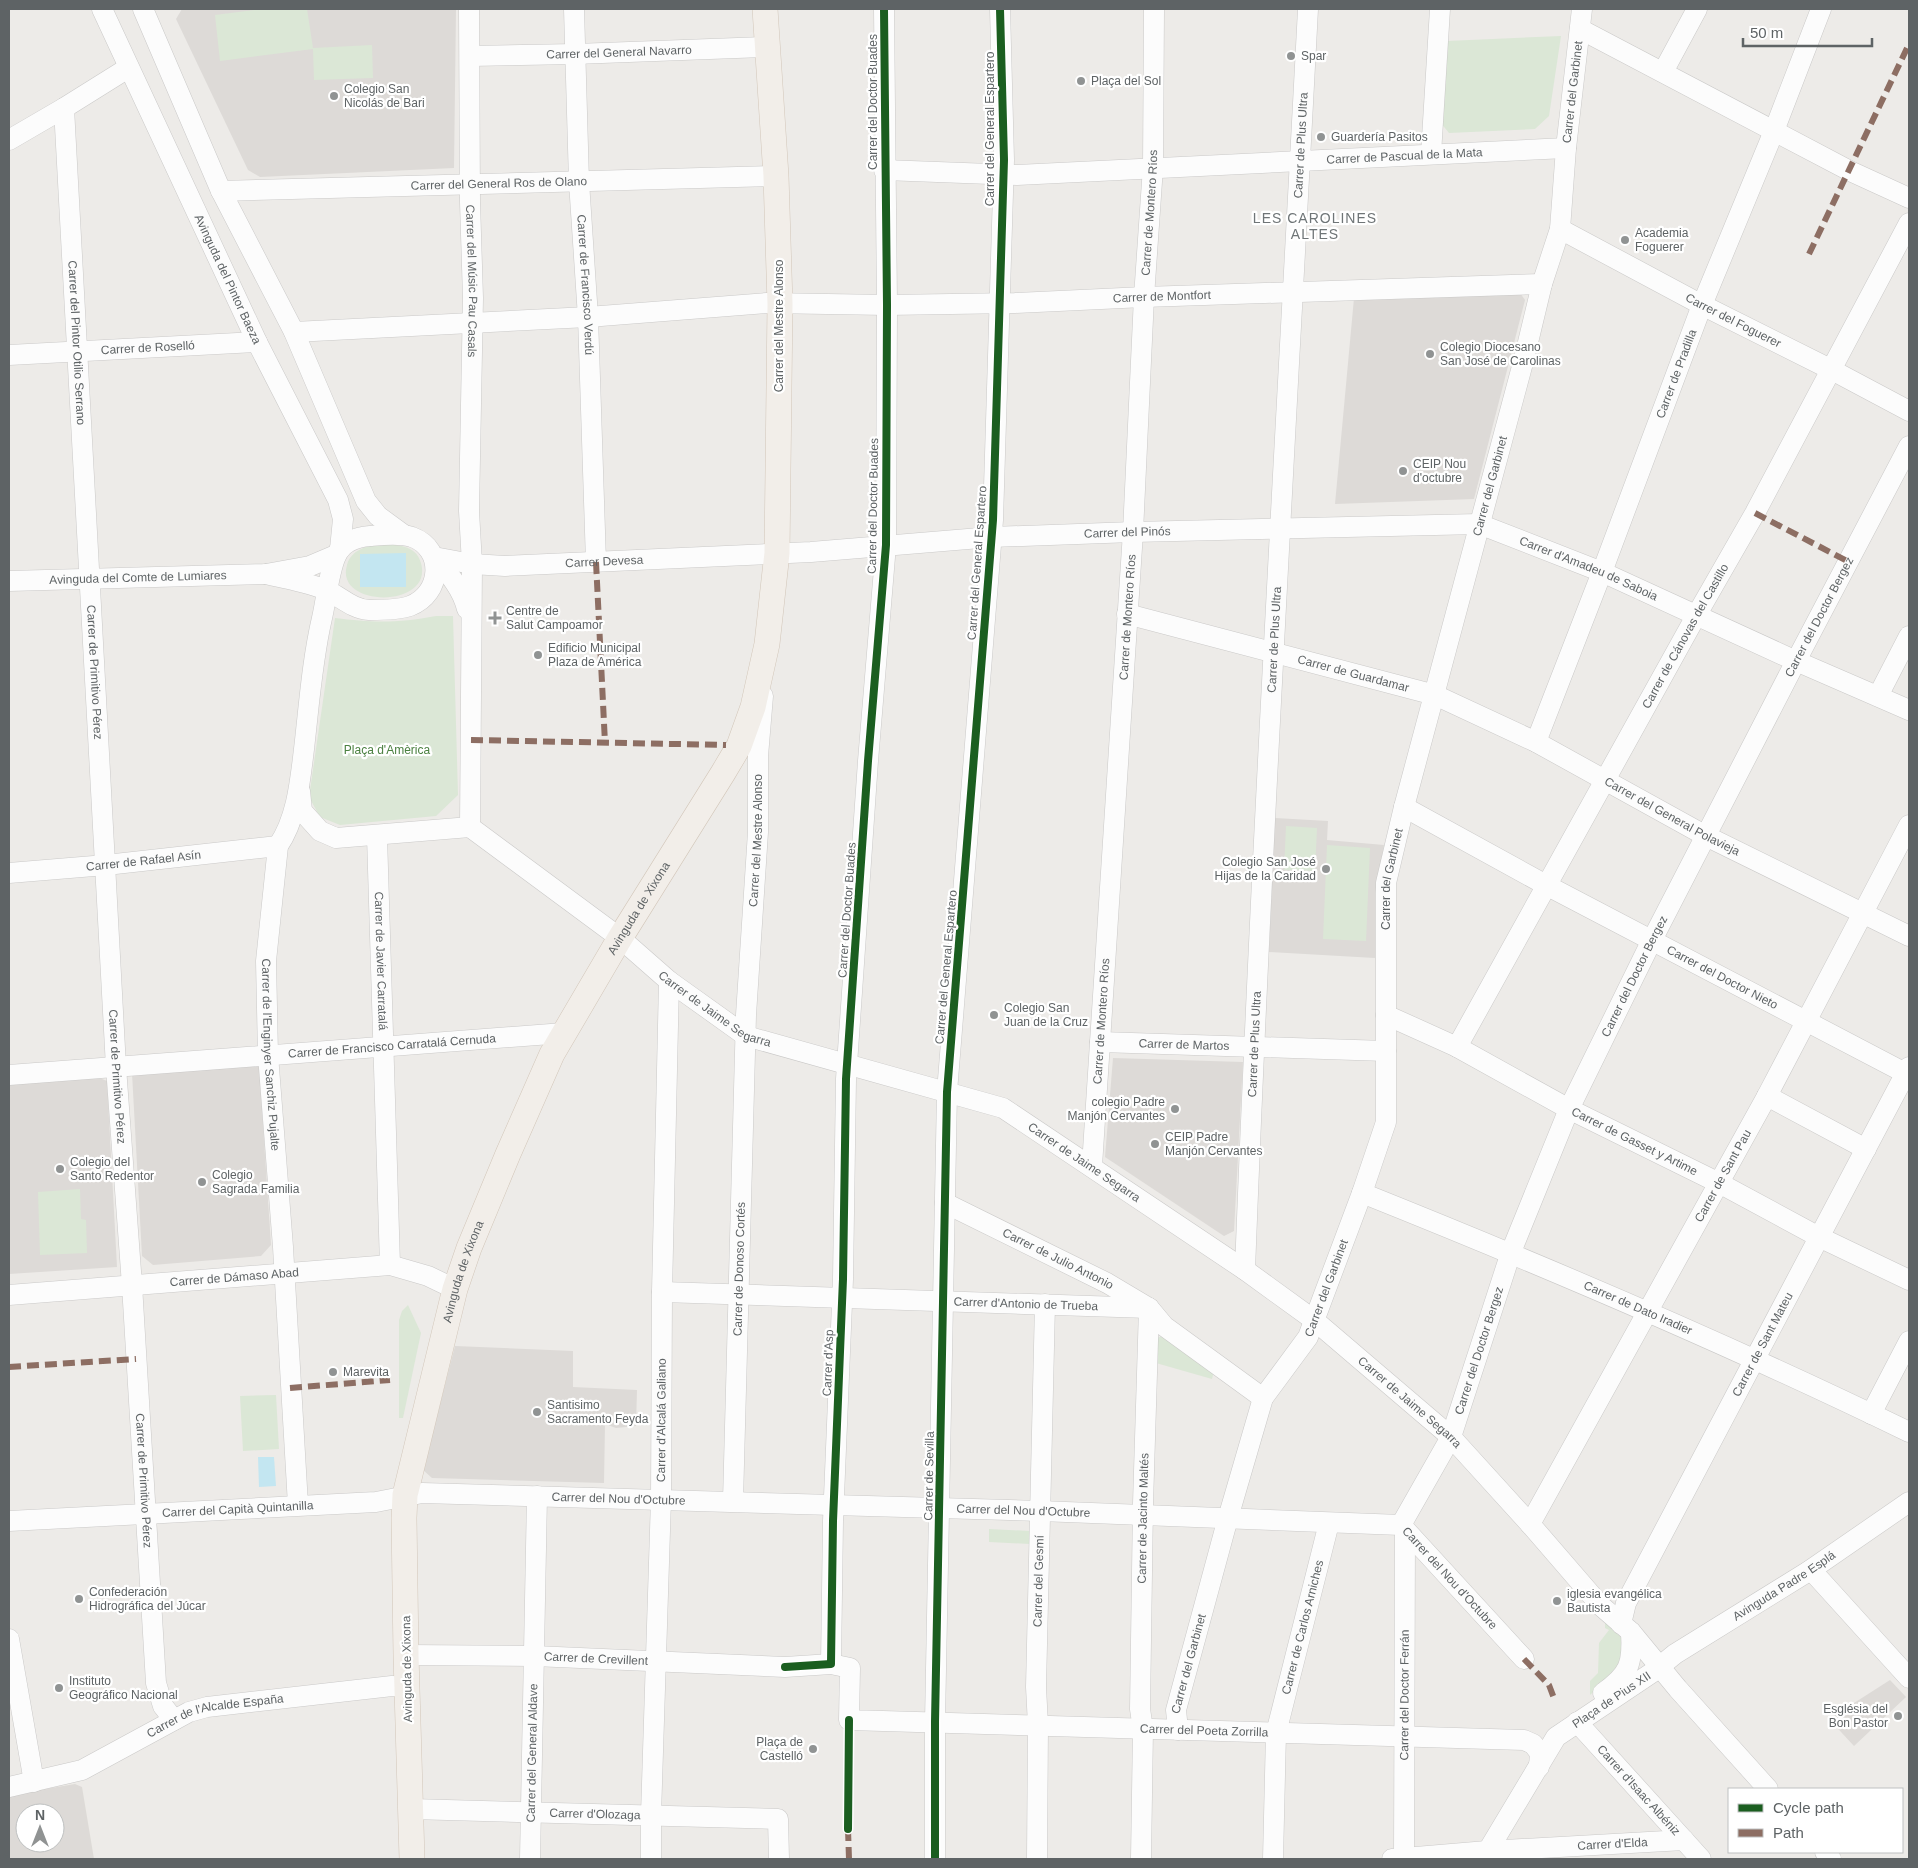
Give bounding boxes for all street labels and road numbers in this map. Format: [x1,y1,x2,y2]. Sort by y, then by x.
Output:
street label: Carrer del Doctor Buades [866,34,880,170]
street label: Carrer del Garbinet [1560,39,1585,144]
street label: Carrer del General Navarro [546,43,692,62]
street label: Carrer del General Espartero [983,51,997,206]
street label: Carrer de Plus Ultra [1291,92,1311,199]
street label: Carrer de Pascual de la Mata [1326,145,1483,167]
street label: Carrer de Montero Ríos [1138,150,1160,276]
street label: Carrer del General Ros de Olano [411,174,588,193]
street label: Carrer del Músic Pau Casals [463,204,480,358]
street label: Avinguda del Pintor Baeza [192,212,264,347]
street label: Carrer de Francisco Verdú [574,214,596,355]
street label: Carrer del Mestre Alonso [772,259,786,392]
street label: Carrer del Pintor Otilio Serrano [65,260,88,426]
street label: Carrer de Montfort [1113,288,1212,305]
street label: Carrer del Foguerer [1683,290,1784,350]
street label: Carrer de Pradilla [1653,327,1699,420]
street label: Carrer de Roselló [100,338,196,357]
street label: Carrer del Garbinet [1470,434,1510,537]
street label: Carrer del Doctor Buades [865,438,881,574]
street label: Carrer del General Espartero [965,485,989,641]
street label: Carrer del Pinós [1084,524,1171,541]
street label: Carrer d'Amadeu de Saboia [1517,533,1660,604]
street label: Carrer Devesa [565,553,644,570]
street label: Carrer de Montero Ríos [1116,554,1139,681]
street label: Carrer del Doctor Bergez [1782,555,1856,679]
street label: Carrer de Cánovas del Castillo [1639,561,1732,711]
street label: Avinguda del Comte de Lumiares [49,568,227,587]
street label: Carrer de Plus Ultra [1264,586,1284,693]
street label: Carrer de Primitivo Pérez [84,604,105,740]
street label: Carrer de Guardamar [1296,652,1411,695]
street label: Carrer del Mestre Alonso [746,774,765,907]
street label: Carrer del General Polavieja [1602,774,1742,859]
street label: Carrer del Garbinet [1379,826,1406,930]
street label: Carrer del Doctor Buades [835,842,859,978]
street label: Carrer de Rafael Asín [85,848,202,874]
street label: Avinguda de Xixona [605,859,673,957]
street label: Carrer del General Espartero [932,889,960,1045]
street label: Carrer de Javier Carratalá [372,891,390,1031]
street label: Carrer del Doctor Bergez [1599,913,1670,1039]
street label: Carrer del Doctor Nieto [1664,942,1781,1012]
street label: Carrer de l'Enginyer Sanchiz Pujalte [259,958,282,1152]
street label: Carrer de Montero Ríos [1090,958,1112,1085]
street label: Carrer de Jaime Segarra [655,968,773,1050]
street label: Carrer de Plus Ultra [1245,991,1264,1098]
street label: Carrer de Primitivo Pérez [106,1009,129,1144]
street label: Carrer de Francisco Carratalá Cernuda [287,1031,497,1061]
street label: Carrer de Martos [1138,1036,1230,1053]
street label: Carrer de Gasset y Artime [1569,1104,1700,1178]
street label: Carrer de Jaime Segarra [1025,1120,1143,1205]
street label: Carrer de Sant Pau [1692,1127,1754,1225]
street label: Carrer de Donoso Cortés [730,1202,748,1336]
street label: Avinguda de Xixona [440,1218,487,1324]
street label: Carrer de Julio Antonio [1000,1225,1116,1292]
street label: Carrer del Garbinet [1302,1237,1351,1339]
street label: Carrer de Dámaso Abad [169,1265,299,1289]
street label: Carrer de Dato Iradier [1582,1278,1694,1338]
street label: Carrer del Doctor Bergez [1452,1285,1506,1416]
street label: Carrer de Sant Mateu [1729,1290,1796,1399]
street label: Carrer d'Antonio de Trueba [953,1295,1099,1313]
street label: Carrer d'Asp [820,1329,836,1397]
street label: Carrer de Jaime Segarra [1355,1354,1465,1451]
street label: Carrer d'Alcalá Galiano [654,1358,669,1482]
street label: Carrer de Primitivo Pérez [133,1413,155,1548]
street label: Carrer de Sevilla [921,1431,937,1521]
street label: Carrer de Jacinto Maltés [1135,1453,1152,1584]
street label: Carrer del Nou d'Octubre [551,1490,686,1508]
street label: Carrer del Capità Quintanilla [162,1498,314,1520]
street label: Carrer del Nou d'Octubre [956,1502,1091,1520]
street label: Carrer del Nou d'Octubre [1399,1524,1500,1632]
street label: Carrer del Gesmí [1030,1534,1047,1627]
street label: Avinguda Padre Esplá [1730,1548,1838,1623]
street label: Carrer de Carlos Arniches [1279,1559,1326,1696]
street label: Carrer del Garbinet [1168,1612,1209,1715]
street label: Avinguda de Xixona [399,1615,415,1722]
street label: Carrer del Doctor Ferrán [1397,1630,1412,1760]
street label: Carrer de Crevillent [544,1649,649,1668]
street label: Plaça de Pius XII [1570,1669,1653,1731]
street label: Carrer del General Aldave [524,1683,540,1823]
street label: Carrer de l'Alcalde España [144,1691,285,1741]
street label: Carrer del Poeta Zorrilla [1140,1722,1269,1739]
street label: Carrer d'Isaac Albéniz [1594,1742,1683,1838]
street label: Carrer d'Olozaga [549,1806,641,1822]
street label: Carrer d'Elda [1577,1835,1648,1853]

